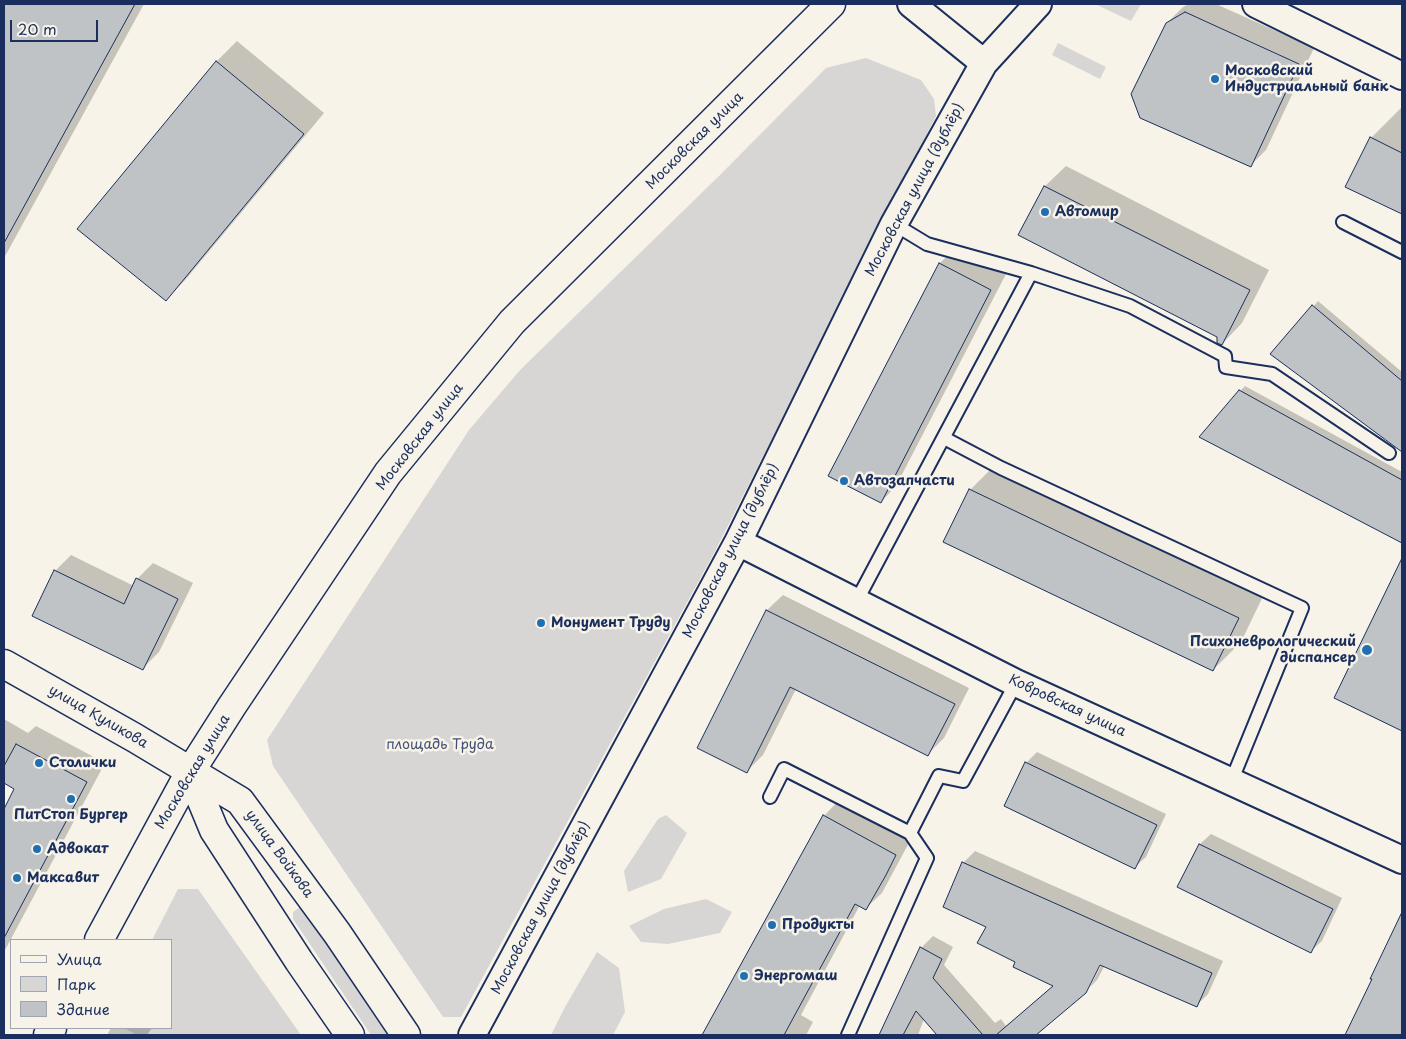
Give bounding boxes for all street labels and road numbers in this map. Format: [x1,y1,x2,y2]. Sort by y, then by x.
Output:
street label: Московская улица [643,89,747,193]
street label: Московская улица (дублёр) [862,101,968,279]
street label: Московская улица [373,380,467,494]
street label: Московская улица (дублёр) [680,461,782,641]
street label: Ковровская улица [1006,671,1128,741]
street label: улица Куликова [45,682,151,752]
street label: Московская улица [152,712,234,832]
street label: улица Войкова [241,807,317,901]
street label: Московская улица (дублёр) [488,819,594,997]

